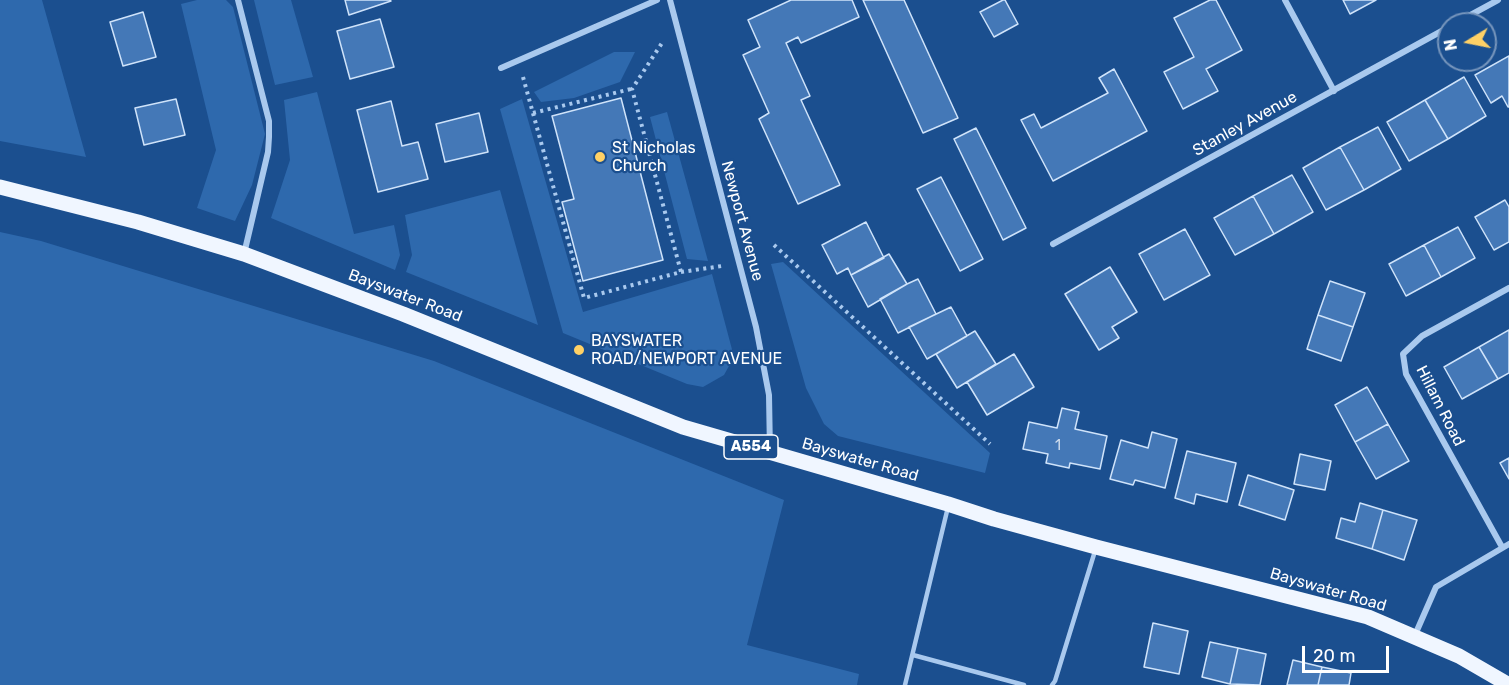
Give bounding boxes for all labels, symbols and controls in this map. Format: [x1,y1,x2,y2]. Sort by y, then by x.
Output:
north arrow [1437,12,1497,72]
text: N [1440,38,1461,52]
street label: Stanley Avenue [1190,87,1300,161]
place label: St Nicholas Church [612,138,696,176]
marker: St Nicholas Church [593,150,607,164]
street label: Newport Avenue [717,159,767,283]
street label: Bayswater Road [345,265,465,327]
place label: BAYSWATER ROAD/NEWPORT AVENUE [591,331,782,369]
marker: BAYSWATER ROAD/NEWPORT AVENUE [572,343,586,357]
street label: Hillam Road [1411,362,1469,450]
street label: Bayswater Road [800,434,920,486]
road number: A554 [724,435,778,459]
house number: 1 [1055,438,1061,454]
street label: Bayswater Road [1268,564,1388,616]
scale bar [1305,634,1392,672]
text: 20 m [1313,645,1355,667]

